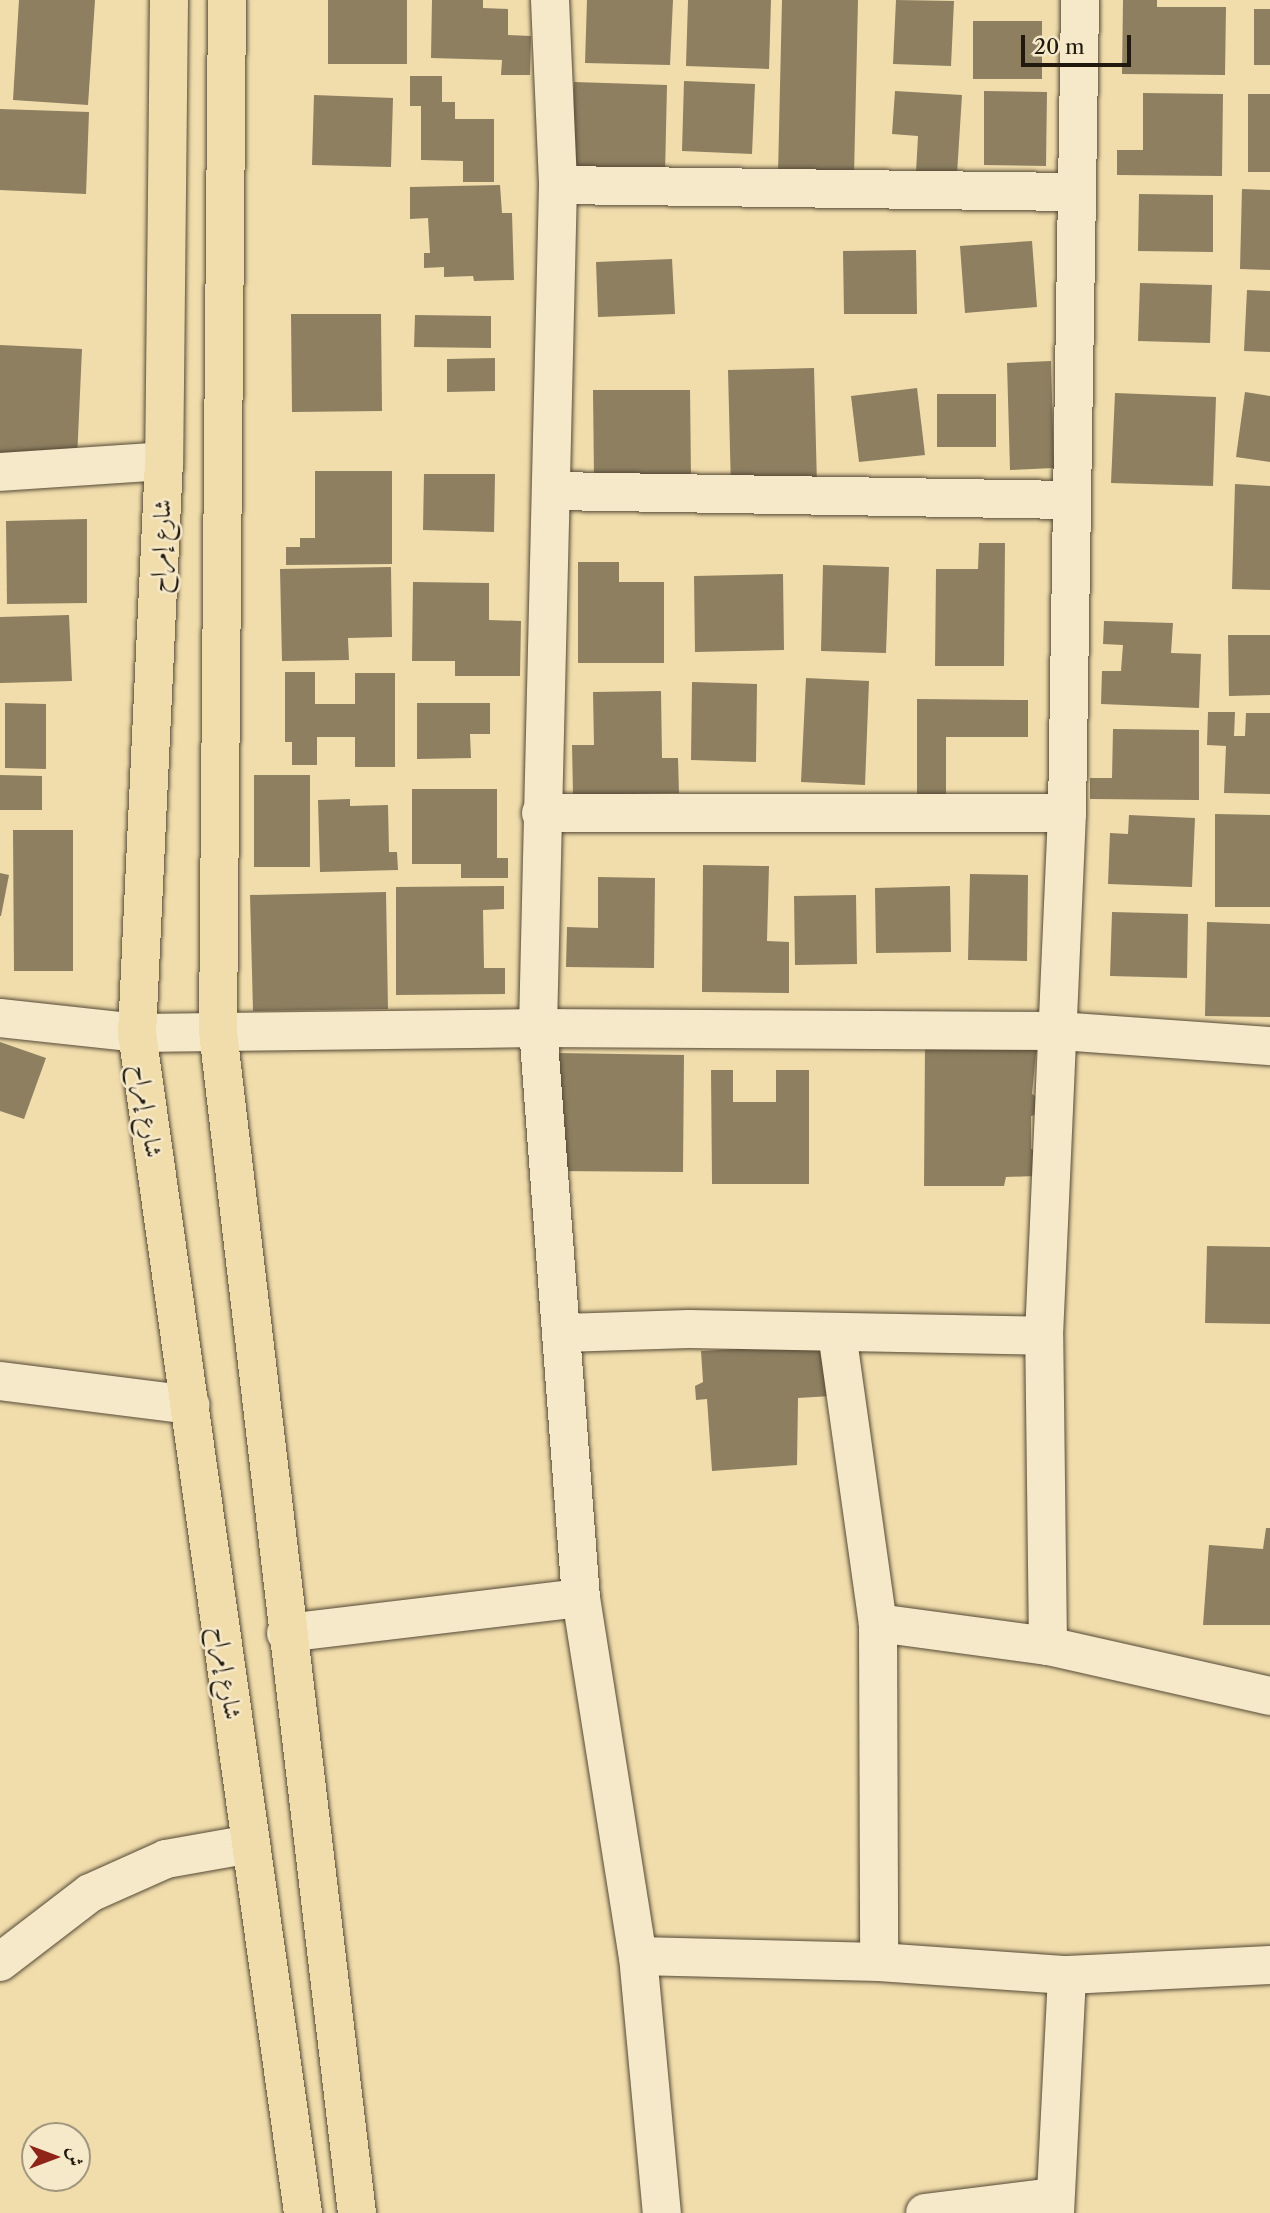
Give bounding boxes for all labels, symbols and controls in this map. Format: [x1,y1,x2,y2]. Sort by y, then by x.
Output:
scale bar [1025,21,1135,65]
text: 20 m [1034,34,1085,59]
street label: شارع إمراح [143,498,177,594]
street label: شارع إمراح [127,1062,169,1160]
street label: شارع إمراح [206,1624,248,1722]
north arrow [21,2122,91,2192]
text: ش [64,2148,87,2166]

